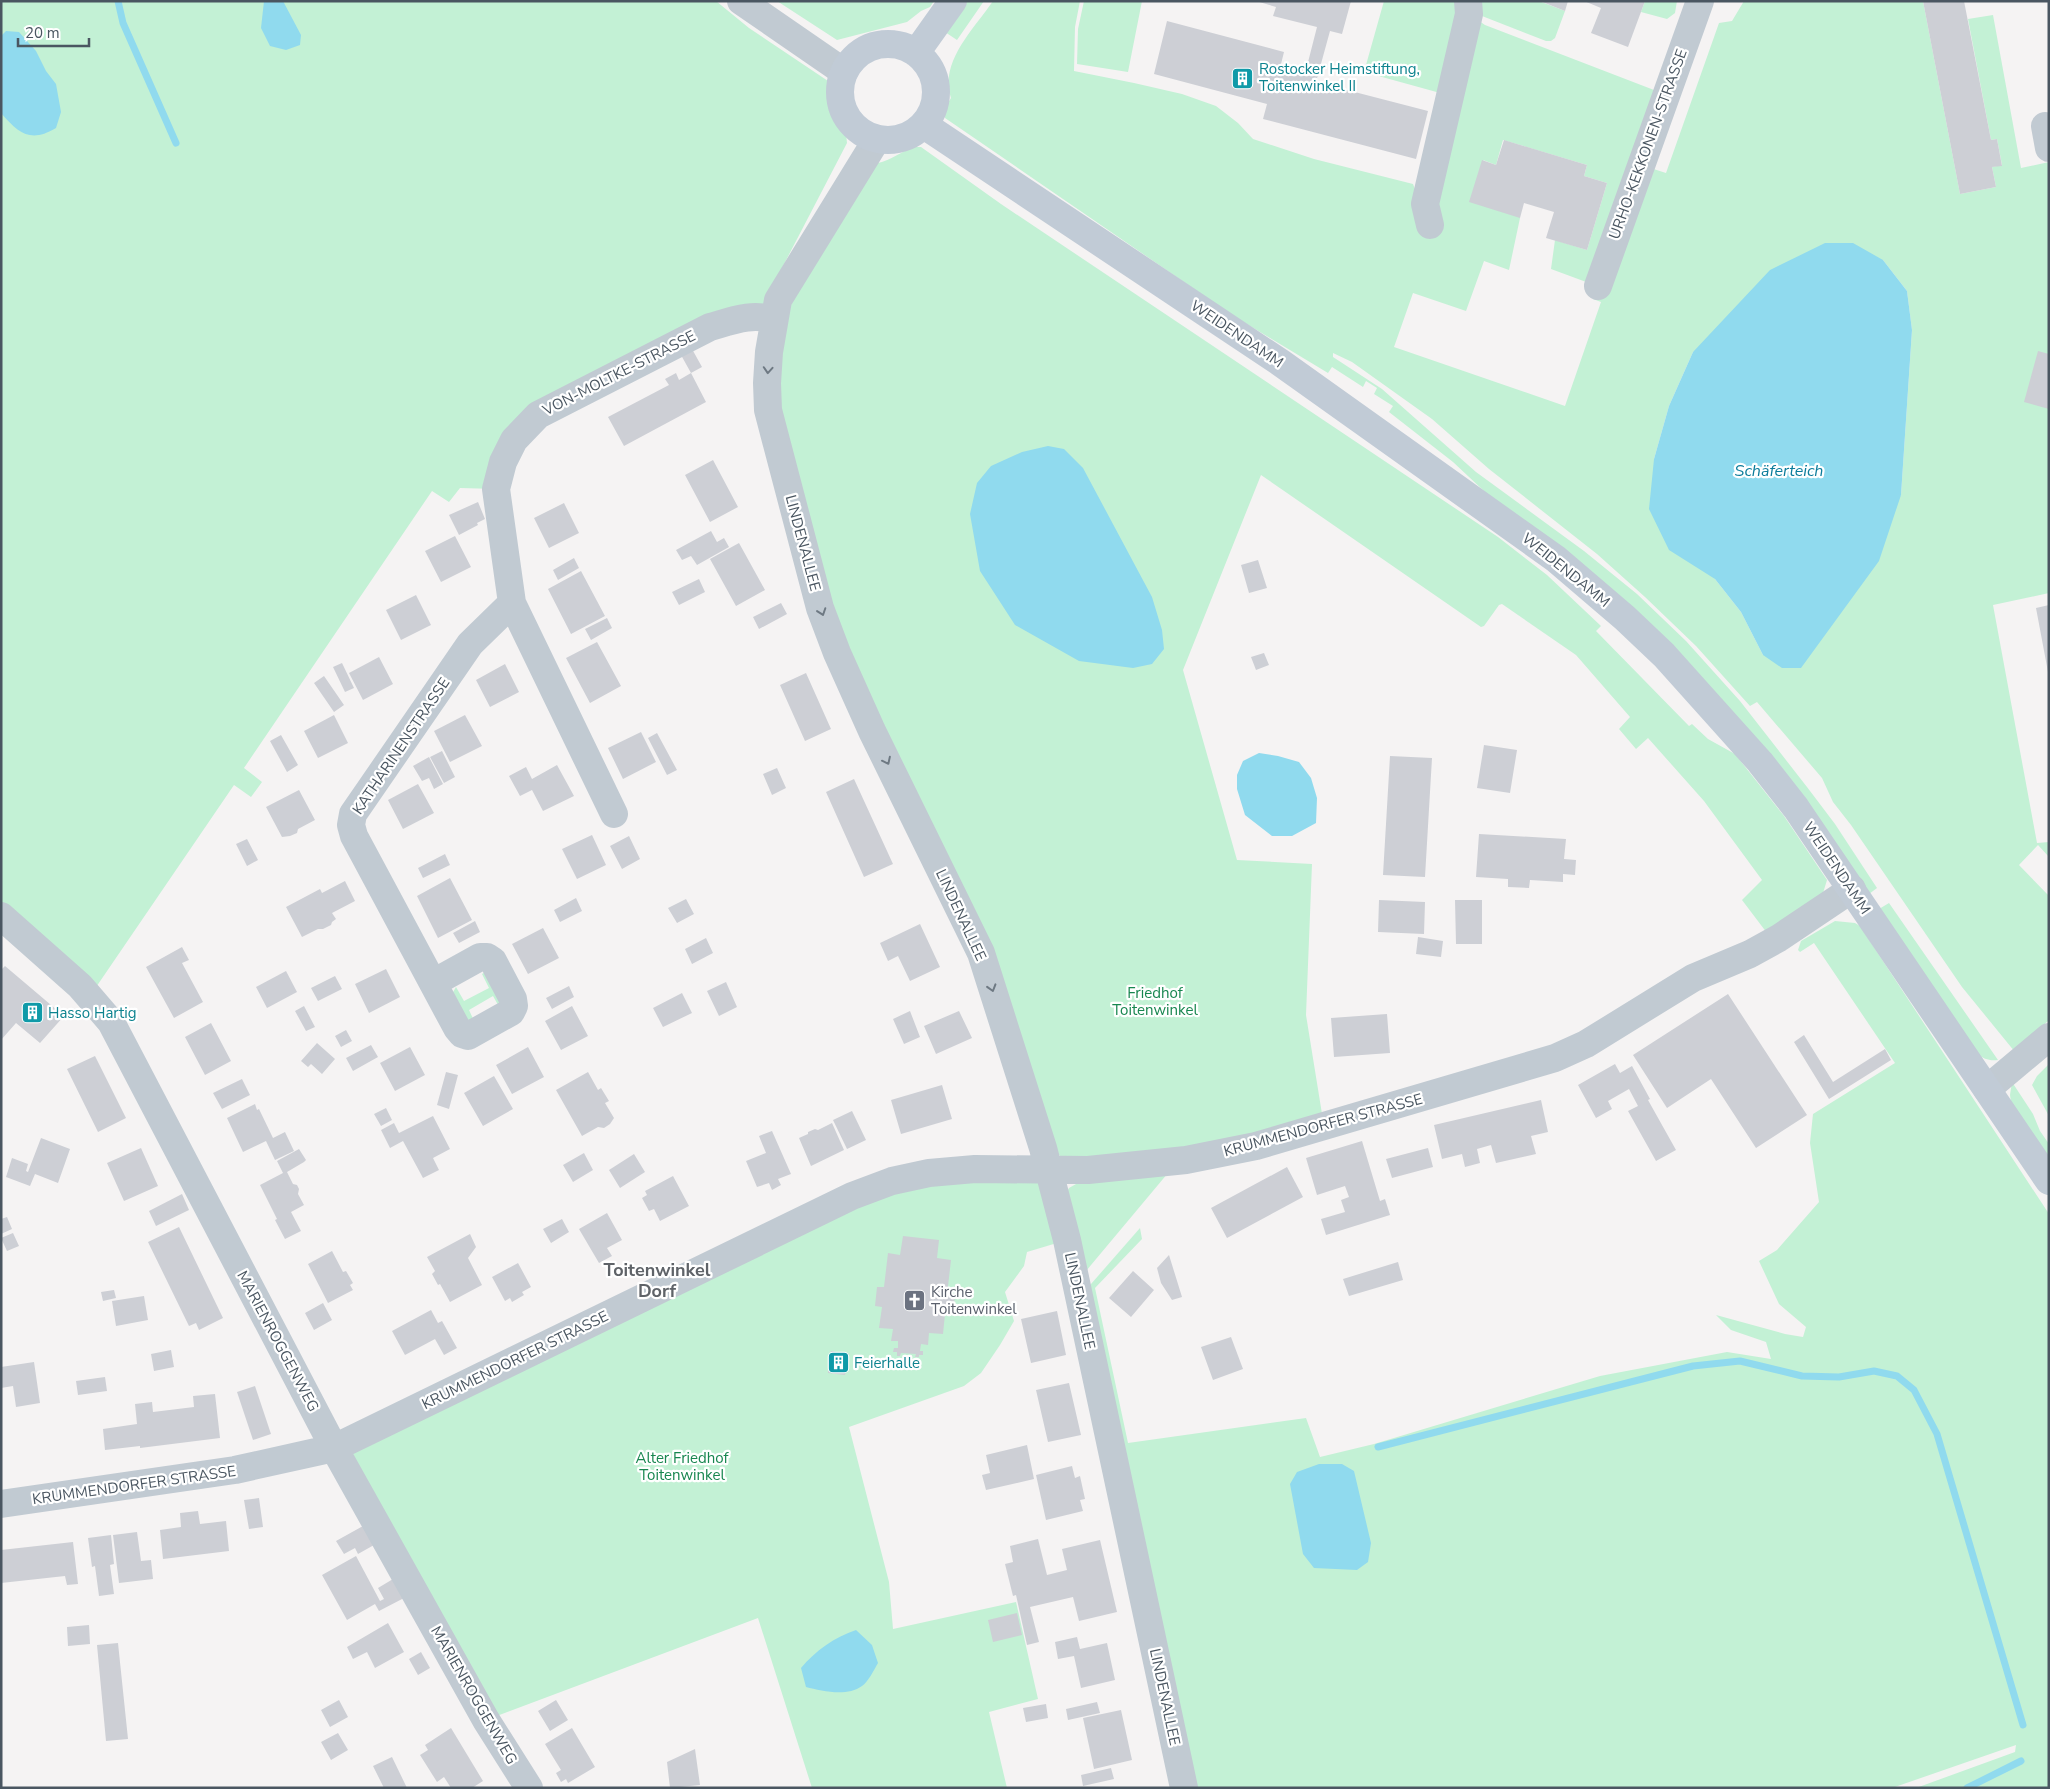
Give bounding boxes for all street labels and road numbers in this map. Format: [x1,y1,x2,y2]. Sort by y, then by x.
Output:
street label: URHO-KEKKONEN-STRASSE [1604,46,1692,242]
street label: WEIDENDAMM [1187,296,1287,372]
street label: VON-MOLTKE-STRASSE [538,326,699,421]
street label: LINDENALLEE [781,493,825,593]
street label: WEIDENDAMM [1518,528,1614,612]
street label: KATHARINENSTRASSE [348,674,454,818]
street label: WEIDENDAMM [1799,818,1875,918]
street label: LINDENALLEE [931,866,991,964]
street label: KRUMMENDORFER STRASSE [1221,1089,1425,1161]
street label: LINDENALLEE [1060,1251,1100,1351]
street label: MARIENROGGENWEG [232,1267,324,1415]
street label: KRUMMENDORFER STRASSE [418,1306,612,1414]
street label: KRUMMENDORFER STRASSE [31,1461,237,1509]
street label: MARIENROGGENWEG [426,1622,522,1768]
street label: LINDENALLEE [1145,1647,1185,1747]

